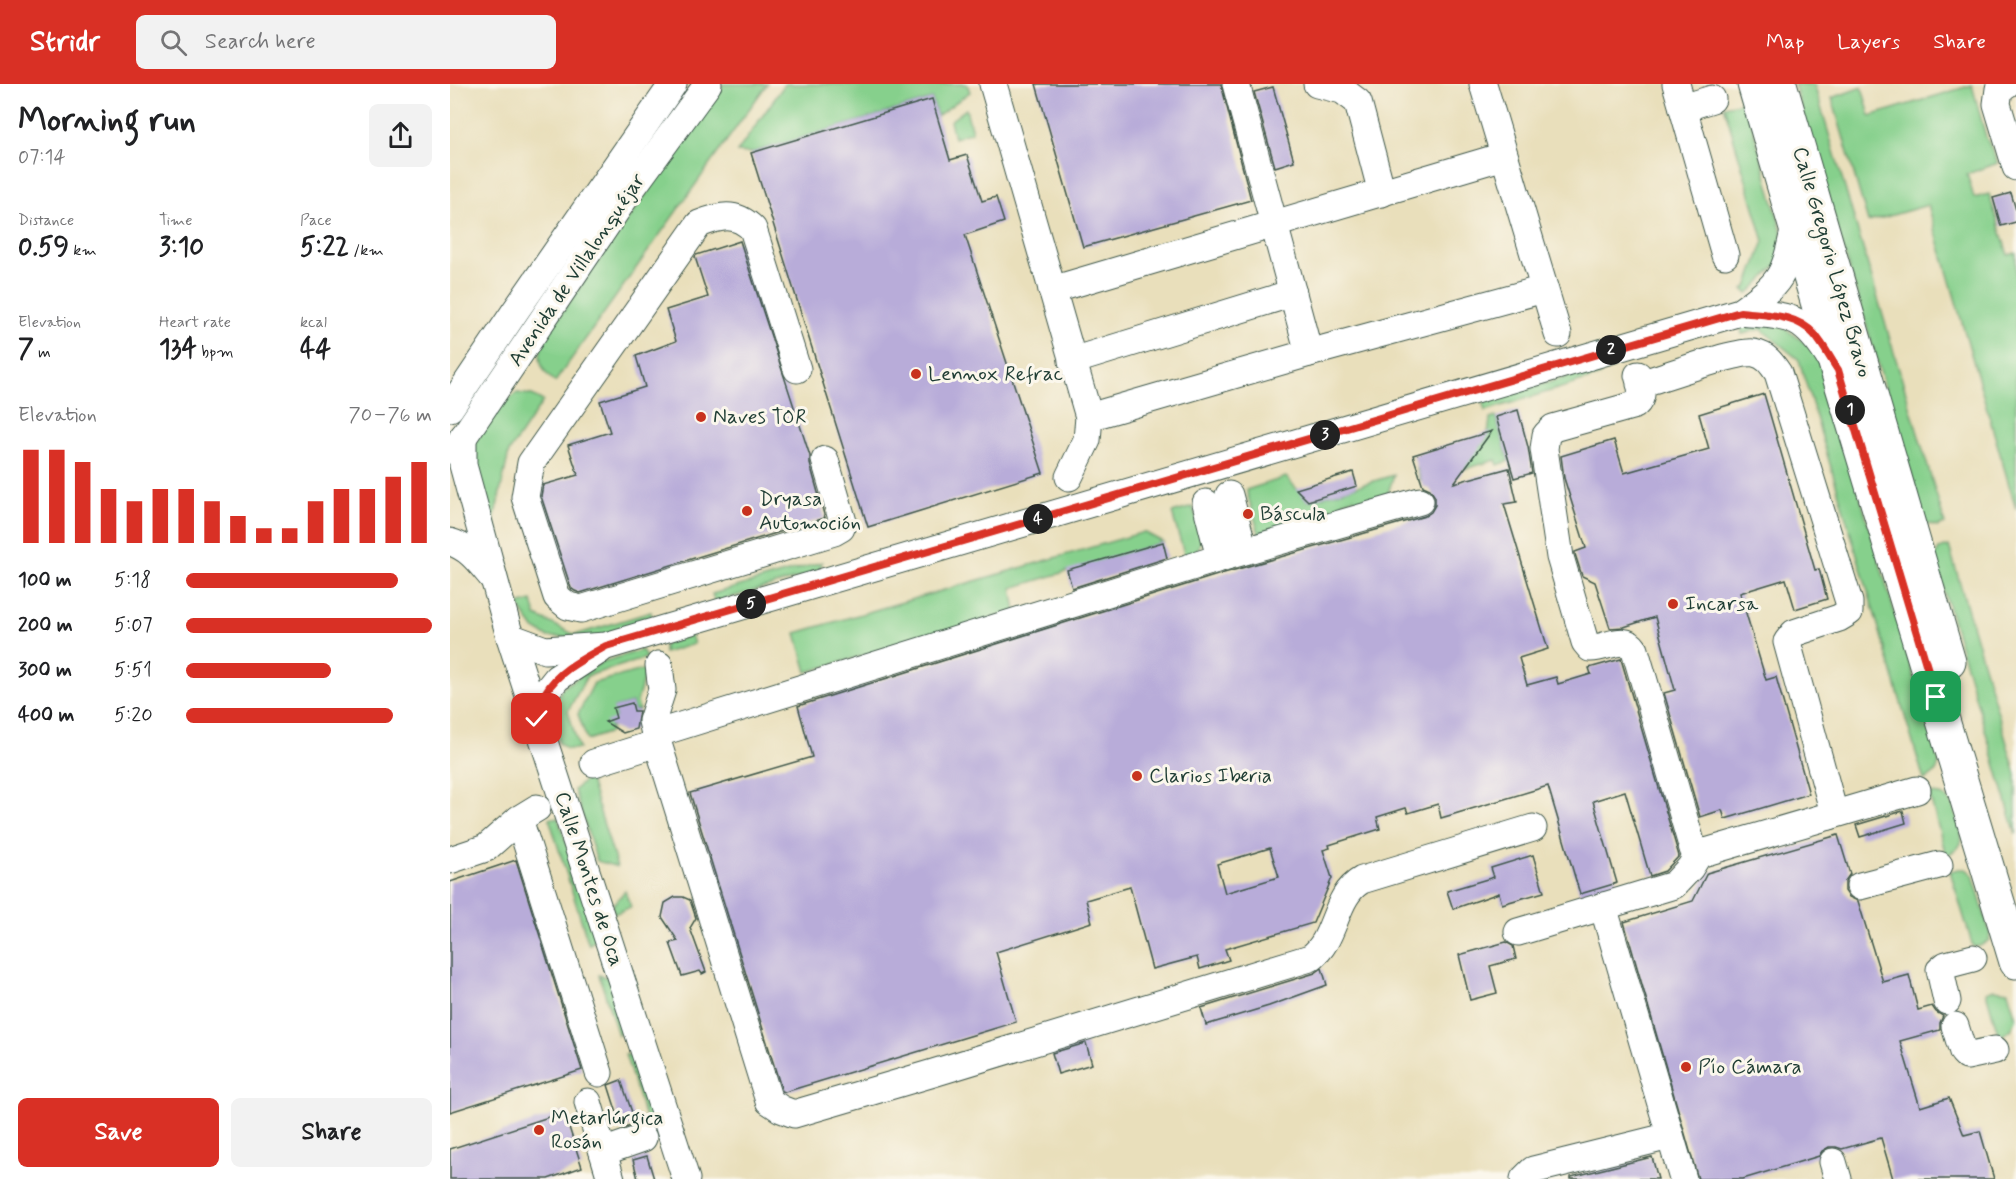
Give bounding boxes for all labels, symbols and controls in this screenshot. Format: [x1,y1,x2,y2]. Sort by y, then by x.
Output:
search box [136,15,556,69]
text: Stridr [30,24,100,61]
icon: search [157,26,190,59]
text: Search here [205,28,316,56]
text: Map [1766,28,1804,56]
text: Layers [1837,28,1900,56]
text: Share [1933,28,1986,56]
text: Morning run [18,99,196,143]
button: share [369,104,432,167]
street label: Calle Gregorio López Bravo [1785,143,1878,381]
text: 07:14 [18,144,66,171]
street label: Avenida de Villalonquéjar [502,168,652,372]
text: Distance [18,210,74,231]
text: Time [159,210,193,231]
text: Pace [300,210,332,231]
text: 0.59 [18,231,69,265]
text: 3:10 [159,231,204,265]
text: 5:22 [300,231,349,265]
text: km [69,240,97,261]
text: /km [349,240,384,261]
text: Elevation [18,312,81,333]
text: Heart rate [159,312,231,333]
text: kcal [300,312,327,333]
text: 7 [18,333,34,367]
text: 134 [159,333,197,367]
text: 44 [300,333,331,367]
pin: 2 [1596,335,1626,365]
text: 2 [1607,339,1615,360]
text: m [34,342,51,363]
text: bpm [197,342,233,363]
place label: Lennox Refrac [928,360,1063,388]
marker: Lennox Refrac [909,367,923,381]
pin: 1 [1835,395,1865,425]
text: 1 [1846,399,1854,420]
text: Elevation [18,402,97,429]
text: 70–76 m [349,402,432,429]
place label: Naves TOR [713,403,807,431]
marker: Naves TOR [694,410,708,424]
pin: 3 [1310,420,1340,450]
text: 3 [1321,424,1329,445]
place label: Dryasa Automoción [759,485,861,537]
place label: Báscula [1260,500,1326,528]
marker: Dryasa Automoción [740,504,754,518]
pin: 4 [1023,504,1053,534]
marker: Báscula [1241,507,1255,521]
text: 4 [1033,508,1043,529]
text: 100 m [18,567,72,594]
text: 5:18 [114,567,151,594]
pin: 5 [736,589,766,619]
place label: Incarsa [1685,590,1759,618]
text: 5 [746,593,756,614]
marker: Incarsa [1666,597,1680,611]
text: 200 m [18,612,73,639]
text: 5:07 [114,612,153,639]
text: 300 m [18,657,72,684]
text: 5:51 [114,657,152,684]
pin [1910,671,1961,722]
icon: arrive [1919,680,1952,713]
pin [511,693,562,744]
text: 400 m [18,702,74,729]
text: 5:20 [114,702,153,729]
icon: check [520,702,553,735]
place label: Clarios Iberia [1149,762,1272,790]
marker: Clarios Iberia [1130,769,1144,783]
street label: Calle Montes de Oca [548,788,630,970]
place label: Pío Cámara [1698,1053,1802,1081]
marker: Pío Cámara [1679,1060,1693,1074]
button: Save [18,1098,219,1167]
button: Share [231,1098,432,1167]
place label: Metarlúrgica Rosán [551,1104,664,1156]
marker: Metarlúrgica Rosán [532,1123,546,1137]

